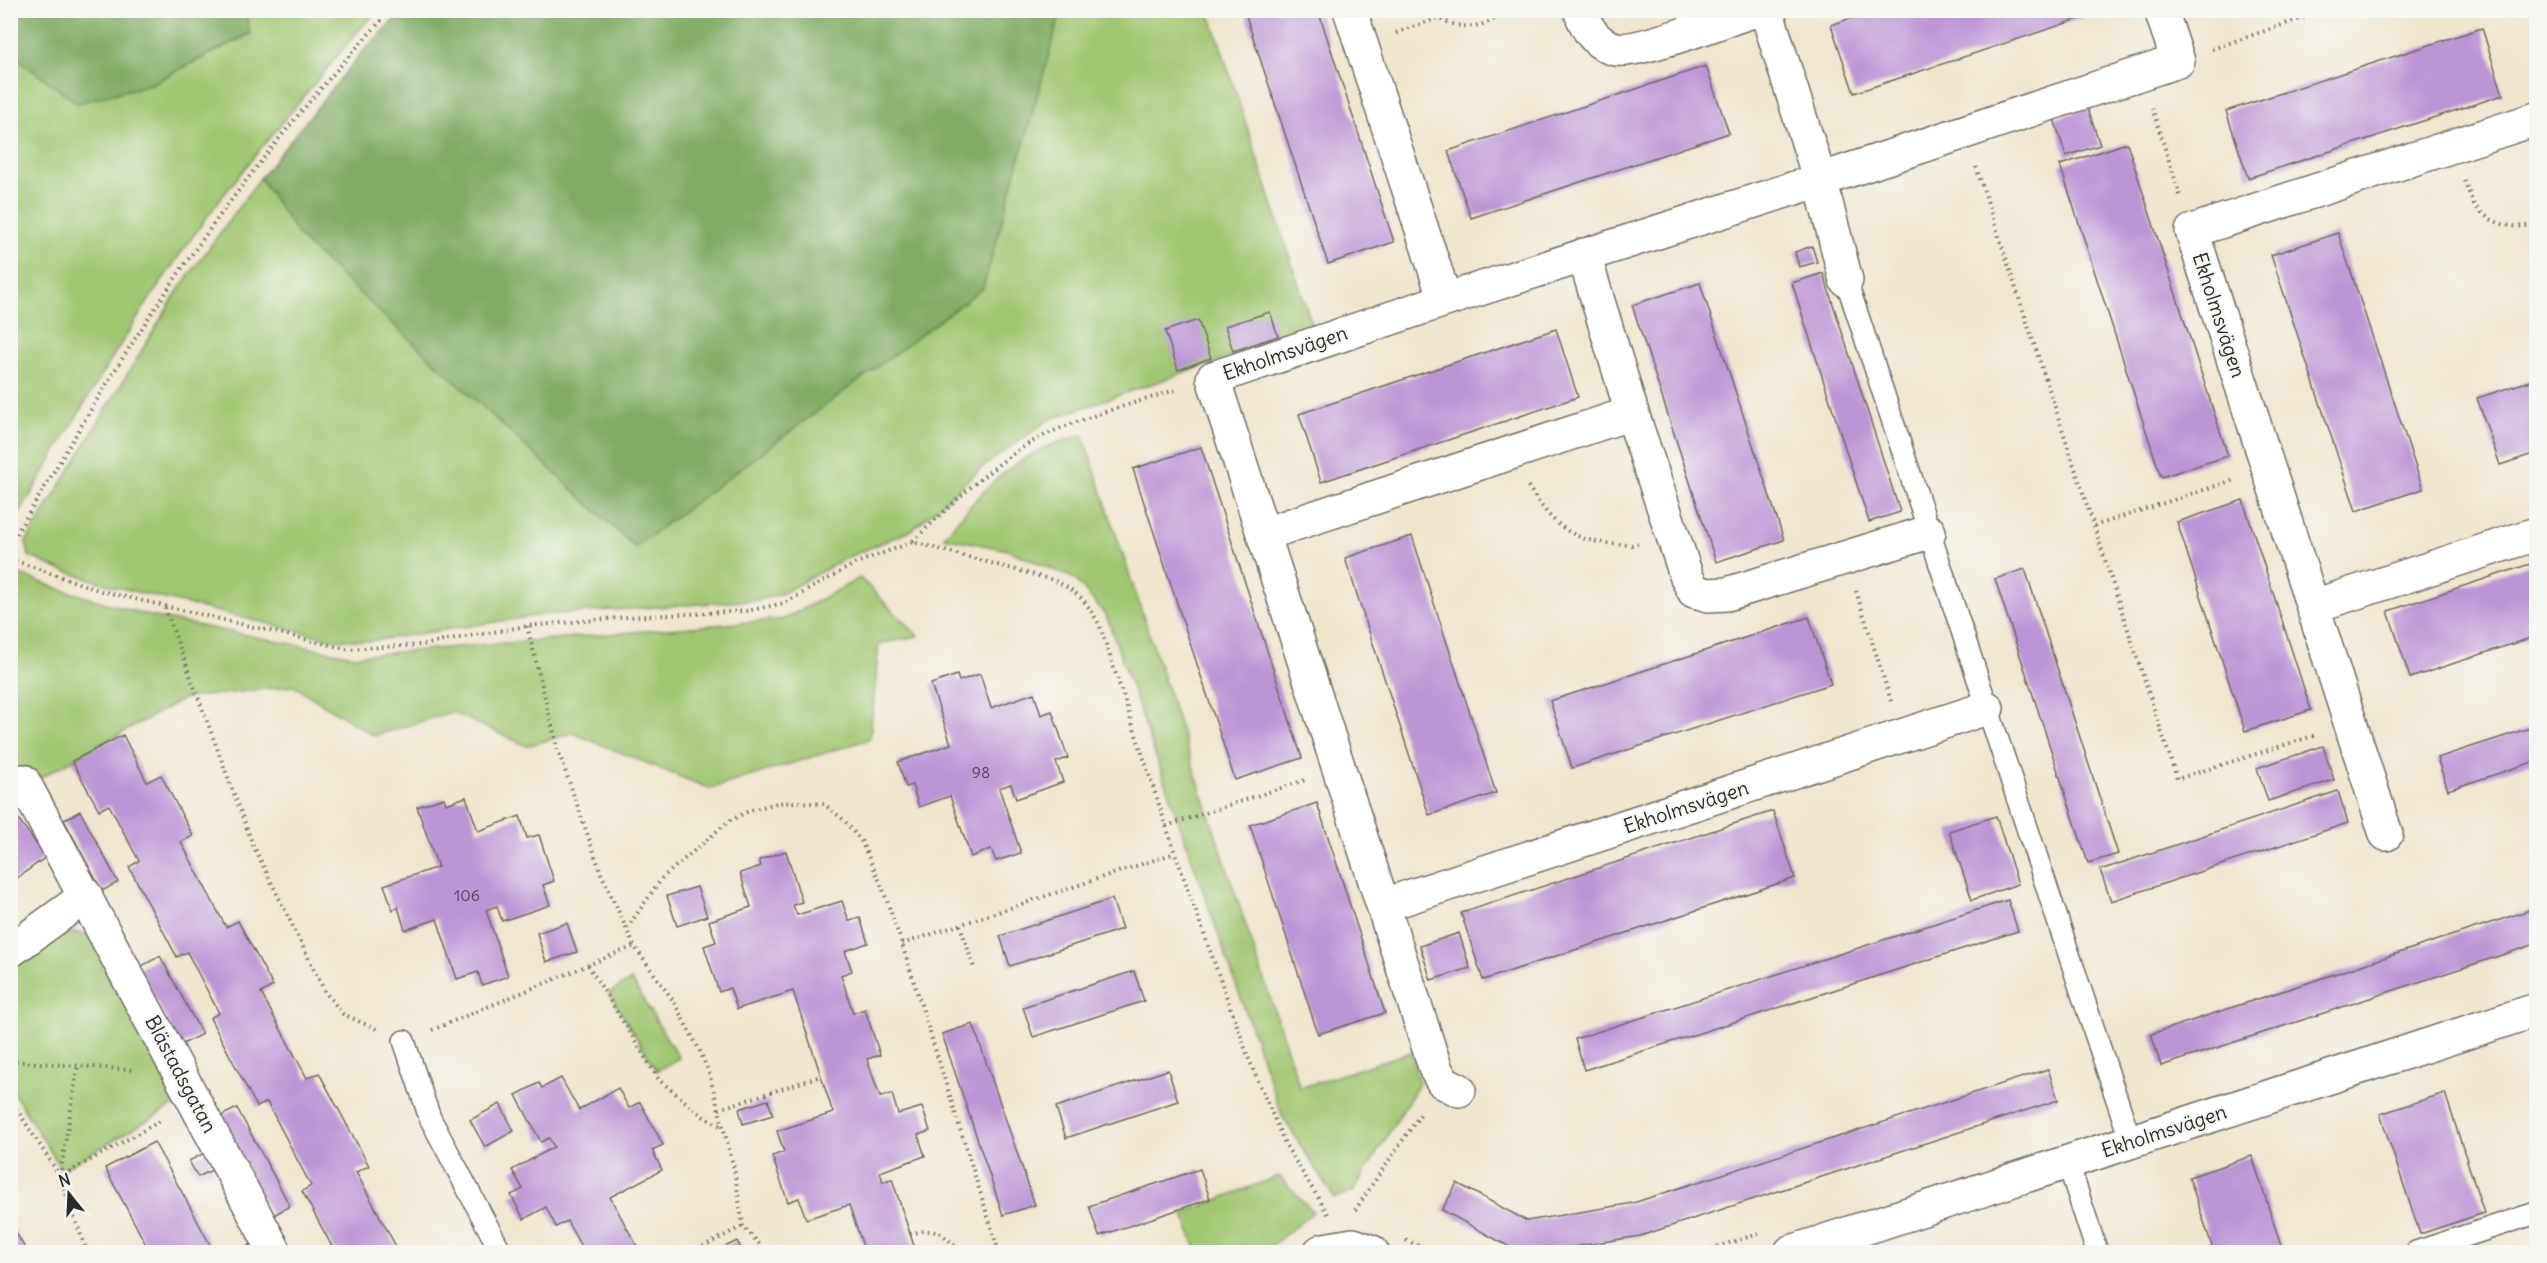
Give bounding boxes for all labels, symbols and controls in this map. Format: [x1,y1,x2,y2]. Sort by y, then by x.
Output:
street label: Ekholmsvägen [2187,249,2252,381]
street label: Ekholmsvägen [1219,319,1351,386]
house number: 98 [972,762,990,782]
street label: Ekholmsvägen [1620,774,1752,839]
house number: 106 [454,885,480,905]
street label: Blästadsgatan [140,1011,223,1137]
street label: Ekholmsvägen [2098,1098,2230,1163]
north arrow [39,1164,99,1224]
text: N [56,1169,73,1191]

